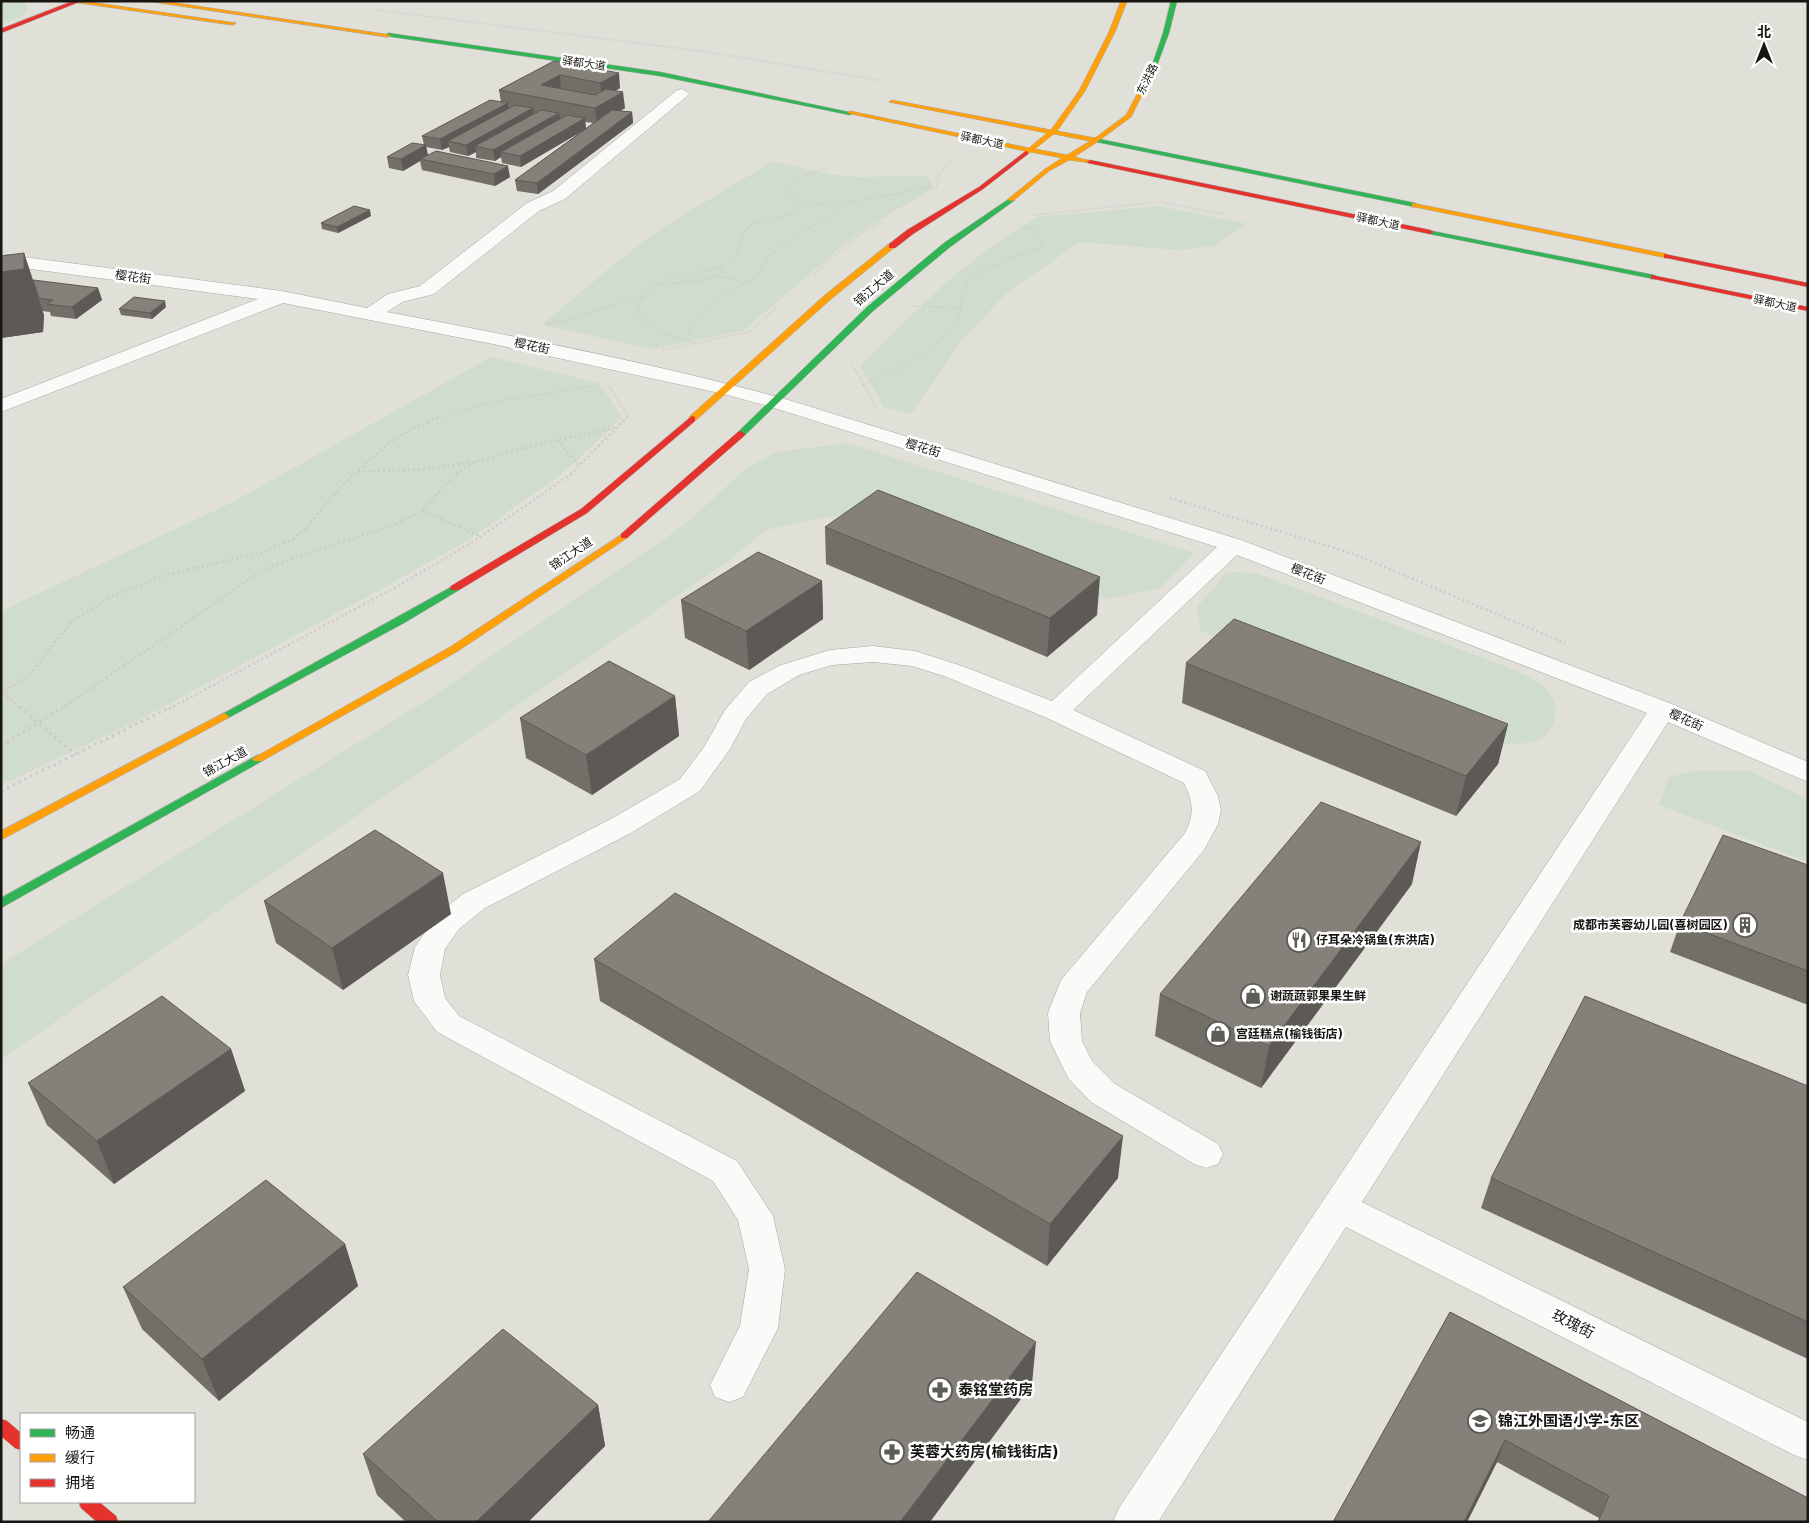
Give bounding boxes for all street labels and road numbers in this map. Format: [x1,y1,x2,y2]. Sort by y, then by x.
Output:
street label: 驿都大道 [561,54,607,73]
street label: 东洪路 [1134,62,1161,97]
street label: 驿都大道 [959,130,1005,151]
street label: 驿都大道 [1355,211,1401,232]
street label: 锦江大道 [851,267,897,309]
street label: 樱花街 [114,268,152,286]
street label: 驿都大道 [1752,293,1798,314]
street label: 樱花街 [513,335,551,357]
street label: 樱花街 [904,436,942,460]
street label: 锦江大道 [547,535,595,573]
street label: 樱花街 [1289,561,1327,587]
street label: 樱花街 [1667,706,1705,734]
street label: 锦江大道 [201,744,249,780]
street label: 玫瑰街 [1549,1306,1597,1342]

